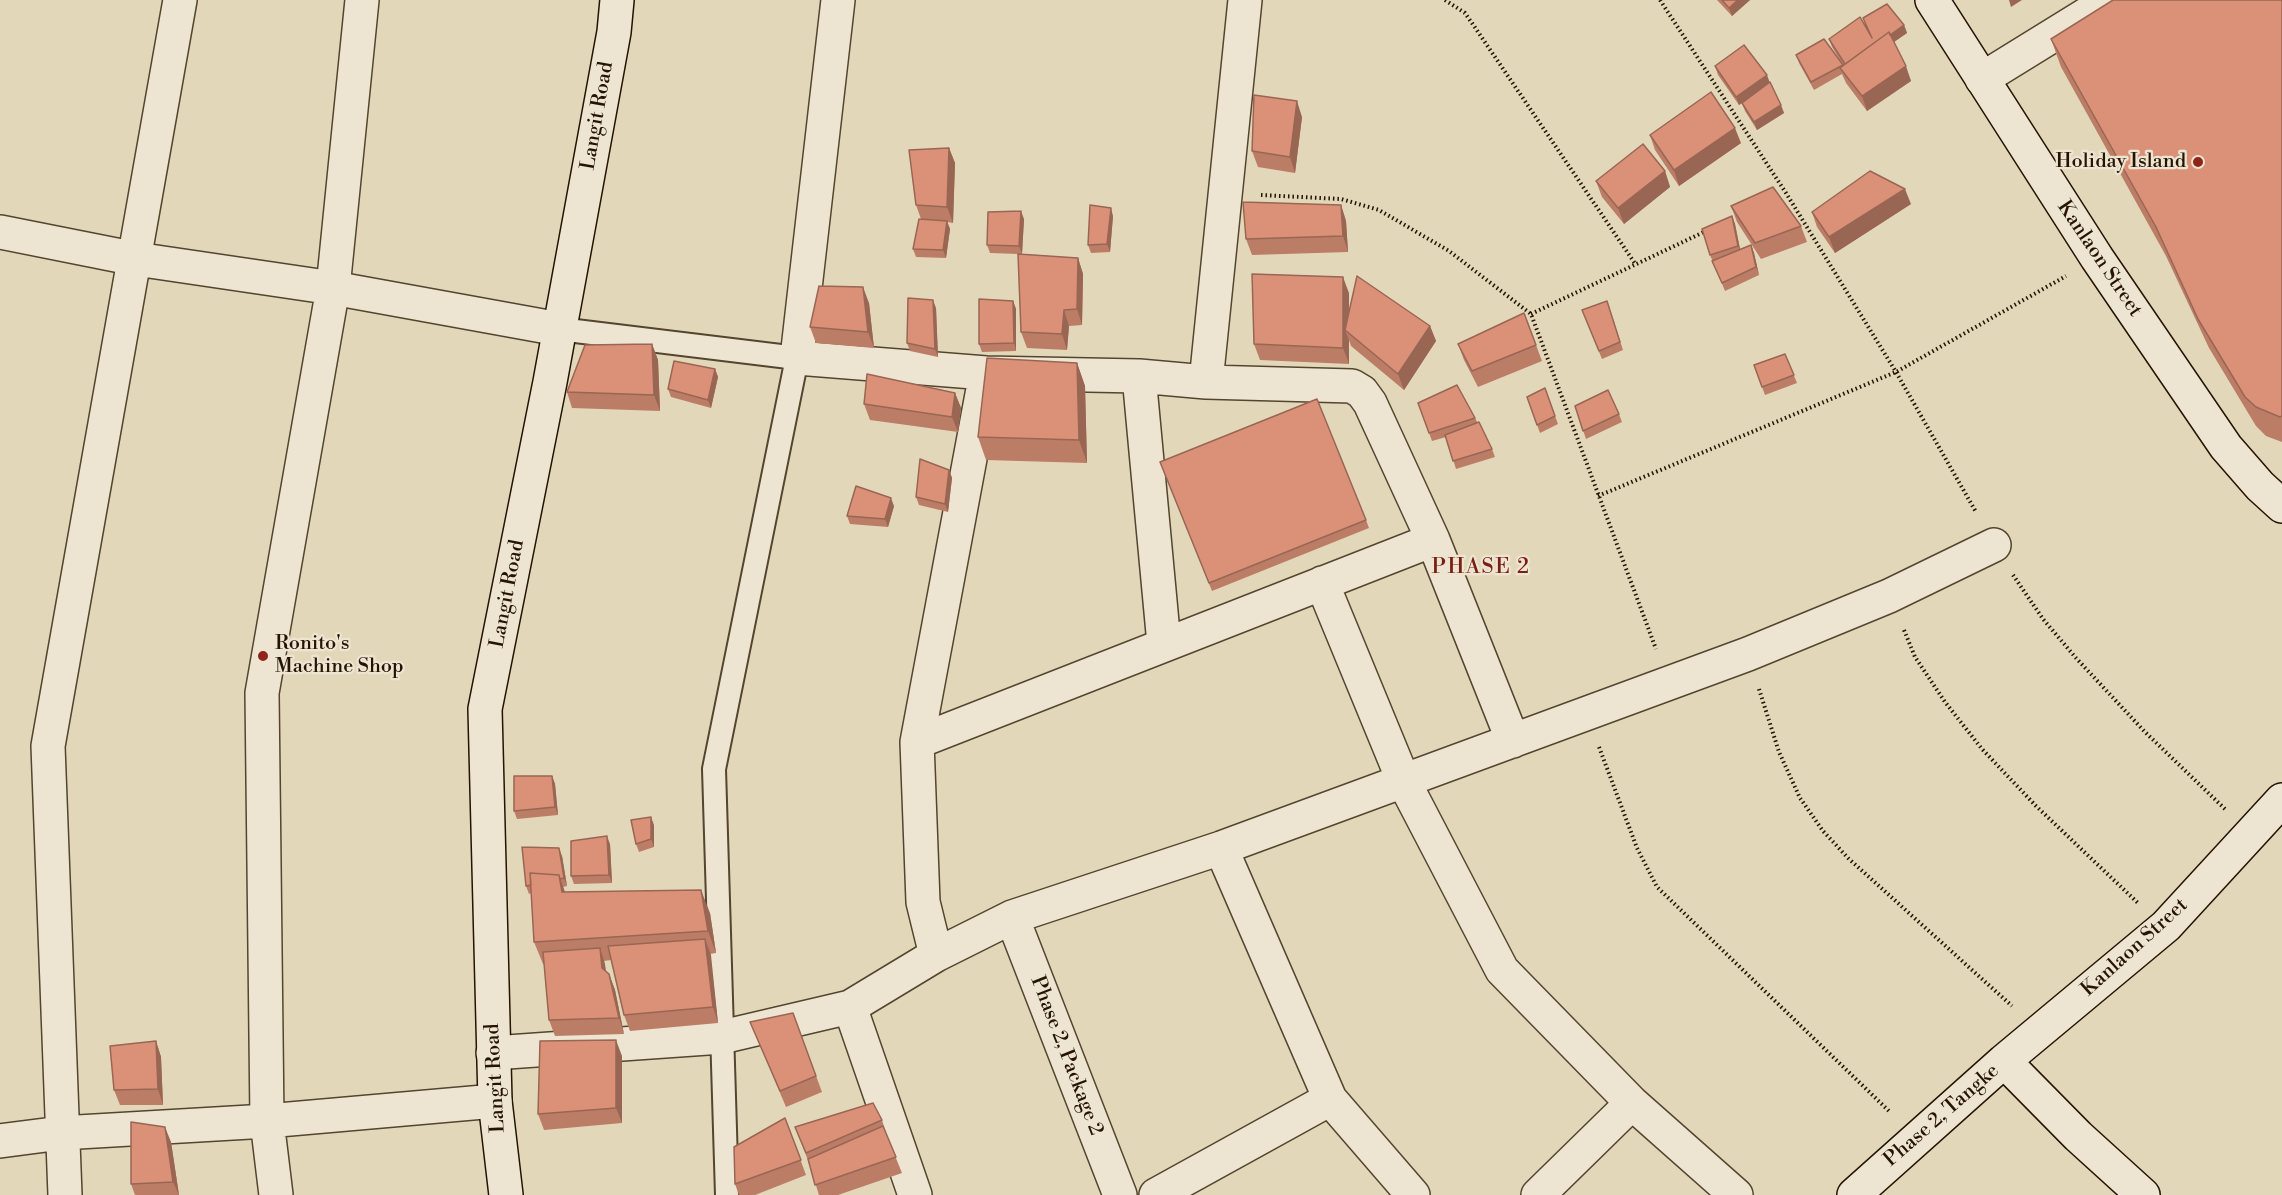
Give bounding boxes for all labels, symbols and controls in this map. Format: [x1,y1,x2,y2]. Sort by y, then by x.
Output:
street label: Langit Road [577,60,619,172]
place label: Holiday Island [2055,150,2186,174]
marker: Holiday Island [2191,155,2205,169]
street label: Kanlaon Street [2051,196,2147,322]
street label: Langit Road [486,538,530,650]
district label: PHASE 2 [1432,555,1530,581]
place label: Ronito's Machine Shop [275,632,404,679]
marker: Ronito's Machine Shop [256,649,270,663]
street label: Kanlaon Street [2077,894,2193,1002]
street label: Phase 2, Package 2 [1025,973,1107,1139]
street label: Langit Road [481,1023,511,1133]
street label: Phase 2, Tangke [1880,1060,2004,1172]

